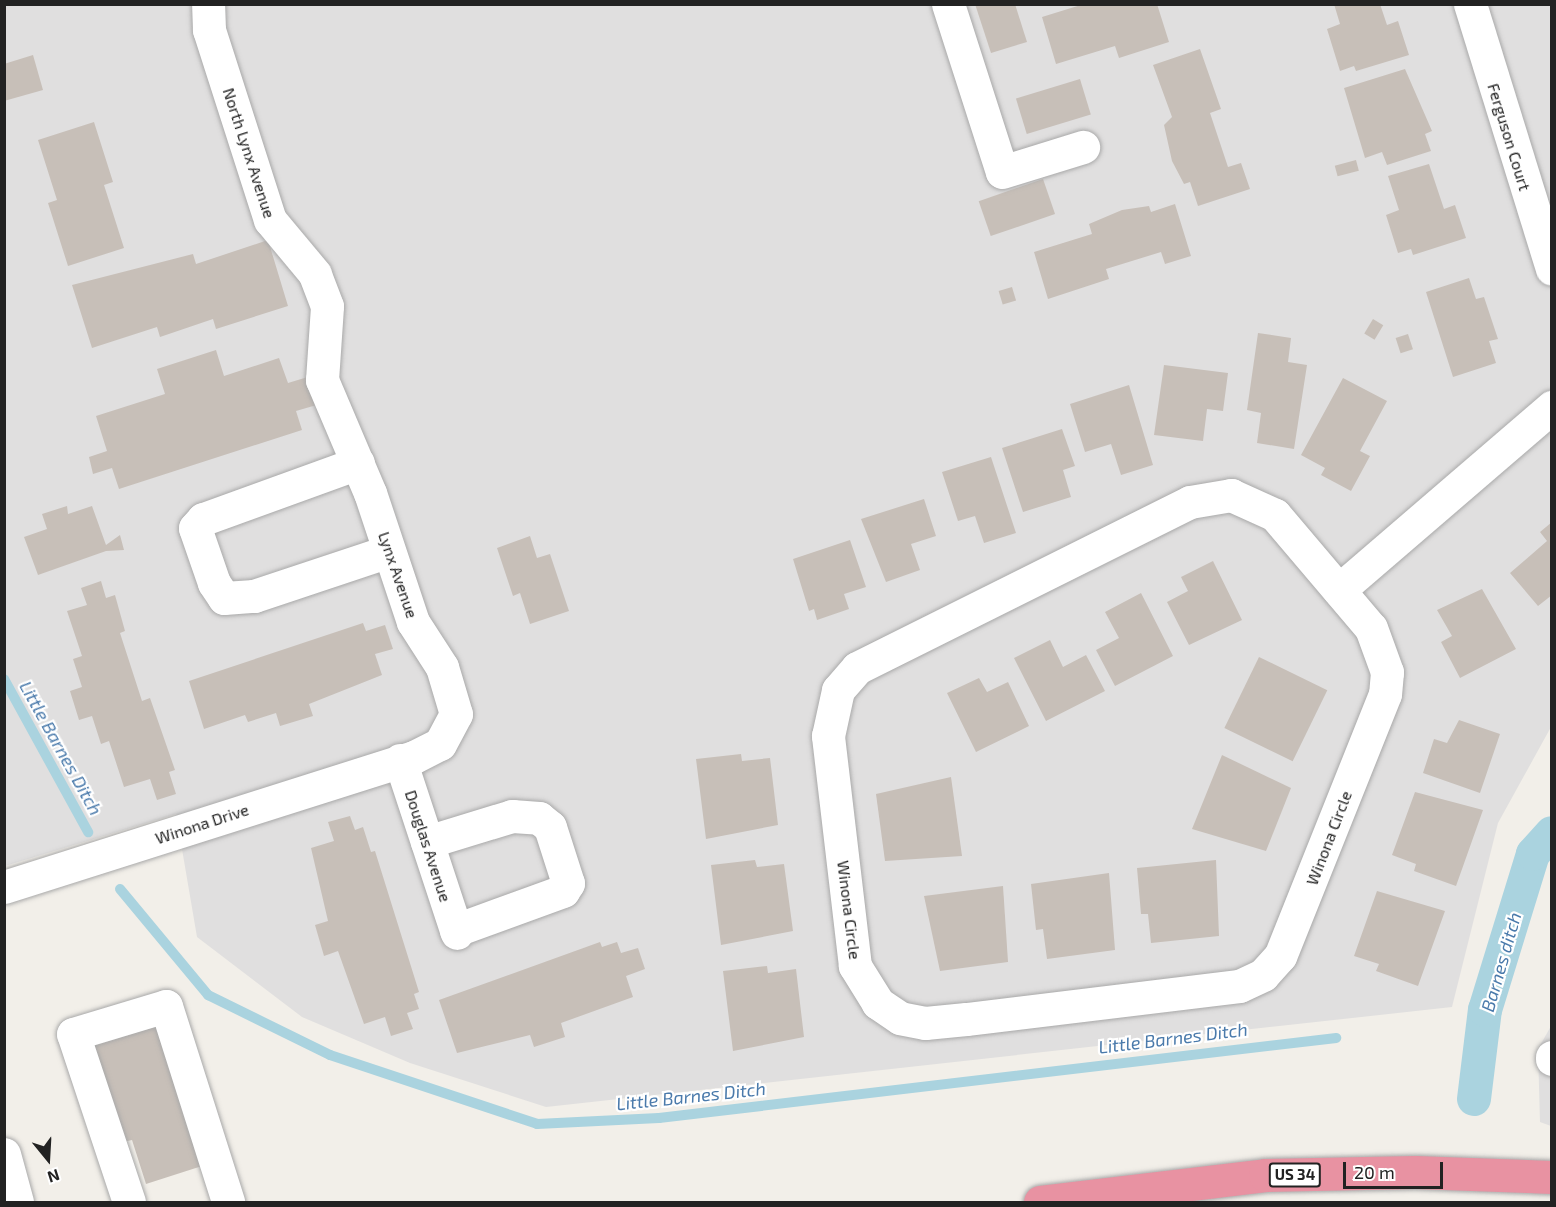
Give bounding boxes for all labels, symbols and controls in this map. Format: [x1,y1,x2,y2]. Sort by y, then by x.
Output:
street label: Ferguson Court [1484,81,1534,193]
street label: North Lynx Avenue [219,85,279,221]
street label: Lynx Avenue [374,529,422,621]
water label: Little Barnes Ditch [15,677,107,819]
street label: Douglas Avenue [401,788,455,904]
street label: Winona Circle [1302,788,1356,888]
street label: Winona Drive [153,800,251,848]
street label: Winona Circle [833,859,865,961]
water label: Barnes ditch [1477,910,1525,1014]
water label: Little Barnes Ditch [1097,1018,1249,1058]
water label: Little Barnes Ditch [615,1077,767,1115]
north arrow [18,1129,78,1189]
scale bar [1346,1150,1446,1188]
text: 20 m [1354,1161,1395,1183]
road number: US 34 [1268,1163,1322,1187]
text: N [45,1166,62,1187]

